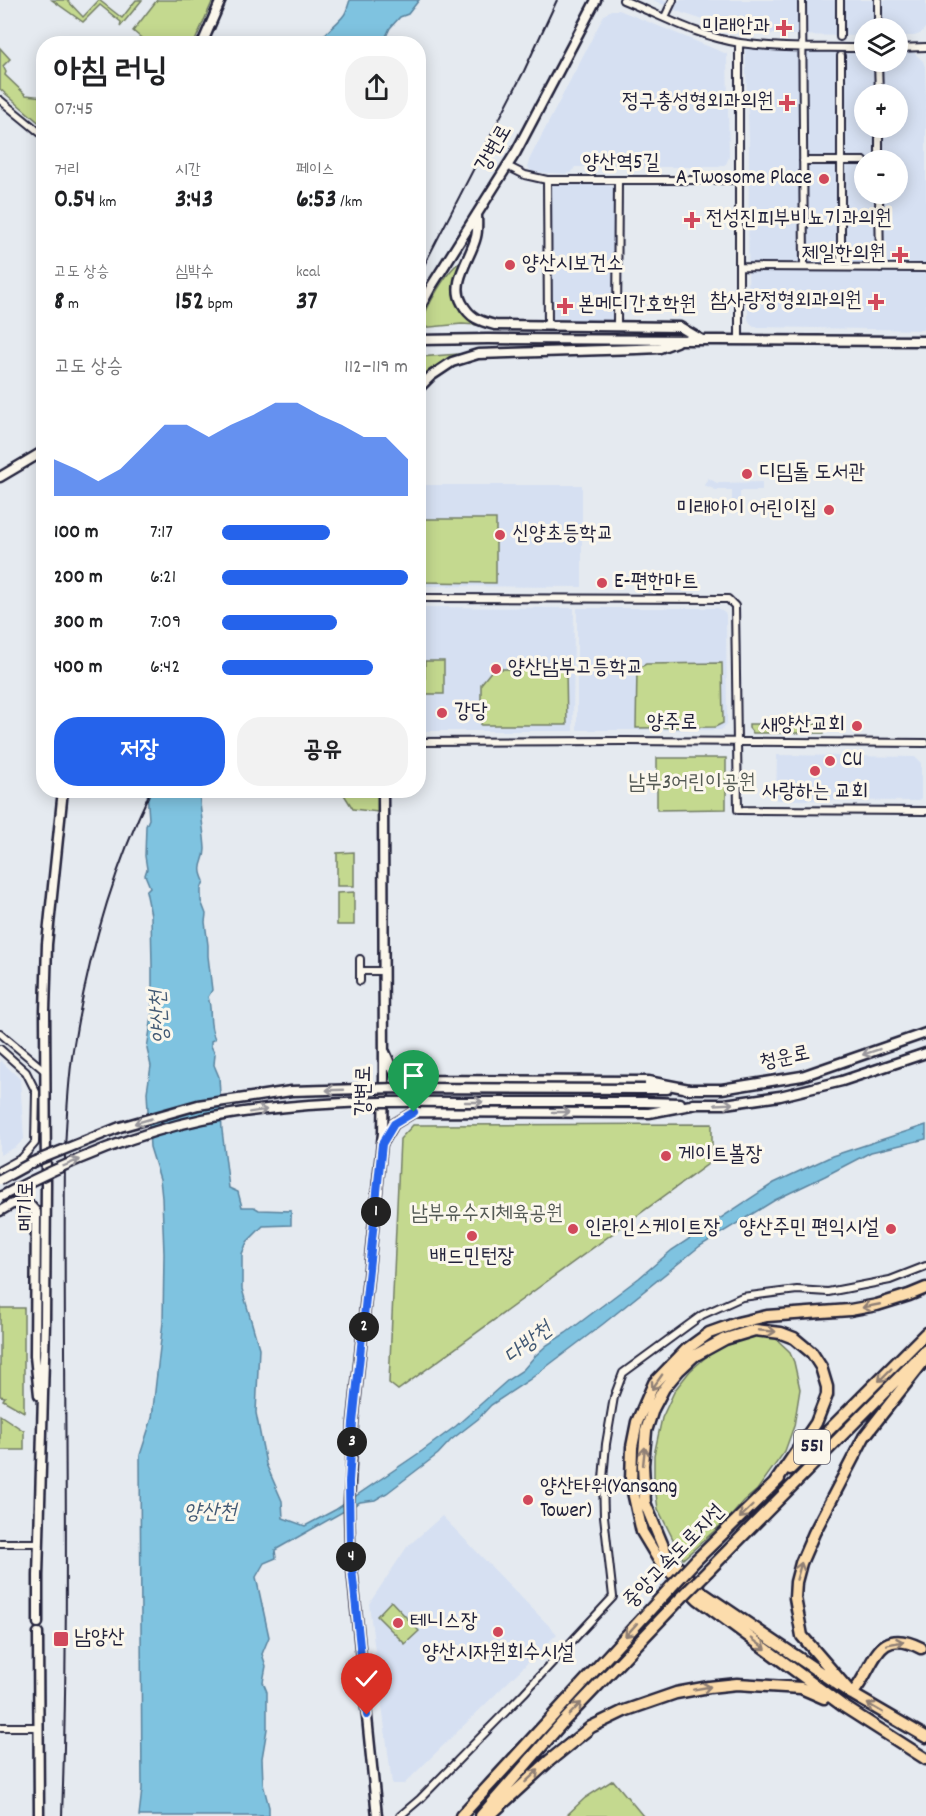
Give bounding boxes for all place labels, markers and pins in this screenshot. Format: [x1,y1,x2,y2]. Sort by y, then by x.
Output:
place label: 미래안과 [702,13,770,43]
marker: 미래안과 [775,19,793,37]
place label: 정구충성형외과의원 [622,88,774,118]
marker: 정구충성형외과의원 [778,94,796,112]
place label: A Twosome Place [676,164,812,194]
marker: A Twosome Place [817,172,831,186]
place label: 전성진피부비뇨기과의원 [706,205,892,235]
marker: 전성진피부비뇨기과의원 [683,211,701,229]
place label: 제일한의원 [802,240,886,270]
marker: 제일한의원 [891,246,909,264]
place label: 양산시보건소 [522,250,623,280]
marker: 양산시보건소 [503,258,517,272]
place label: 참사랑정형외과의원 [710,287,862,317]
place label: 본메디간호학원 [578,291,696,321]
marker: 참사랑정형외과의원 [867,293,885,311]
marker: 본메디간호학원 [556,297,574,315]
place label: 디딤돌 도서관 [759,459,865,489]
marker: 디딤돌 도서관 [740,467,754,481]
place label: 미래아이 어린이집 [677,495,817,525]
marker: 미래아이 어린이집 [822,503,836,517]
place label: 신양초등학교 [512,520,613,550]
marker: 신양초등학교 [493,528,507,542]
place label: E-편한마트 [614,568,698,598]
marker: E-편한마트 [595,576,609,590]
place label: 양산남부고등학교 [508,654,643,684]
marker: 양산남부고등학교 [489,662,503,676]
place label: 강당 [454,698,488,728]
marker: 강당 [435,706,449,720]
place label: 새양산교회 [761,711,845,741]
marker: 새양산교회 [850,719,864,733]
place label: CU [842,746,863,776]
marker: CU [823,754,837,768]
marker: 사랑하는 교회 [808,764,822,778]
place label: 사랑하는 교회 [762,778,868,808]
pin [388,1050,439,1112]
place label: 게이트볼장 [678,1141,763,1171]
marker: 게이트볼장 [659,1149,673,1163]
pin: 1 [361,1197,391,1227]
place label: 인라인스케이트장 [585,1214,720,1244]
place label: 양산주민 편익시설 [739,1214,879,1244]
marker: 인라인스케이트장 [566,1222,580,1236]
marker: 양산주민 편익시설 [884,1222,898,1236]
marker: 배드민턴장 [465,1229,479,1243]
place label: 배드민턴장 [430,1243,514,1273]
pin: 2 [349,1312,379,1342]
pin: 3 [337,1427,367,1457]
place label: 양산타워(Yansang Tower) [540,1473,678,1527]
marker: 양산타워(Yansang Tower) [521,1493,535,1507]
pin: 4 [336,1542,366,1572]
place label: 테니스장 [410,1608,478,1638]
marker: 테니스장 [391,1616,405,1630]
place label: 남양산 [74,1624,125,1654]
marker: 양산시자원회수시설 [491,1625,505,1639]
marker: 남양산 [52,1630,70,1648]
place label: 양산시자원회수시설 [422,1639,574,1669]
pin [341,1653,392,1715]

